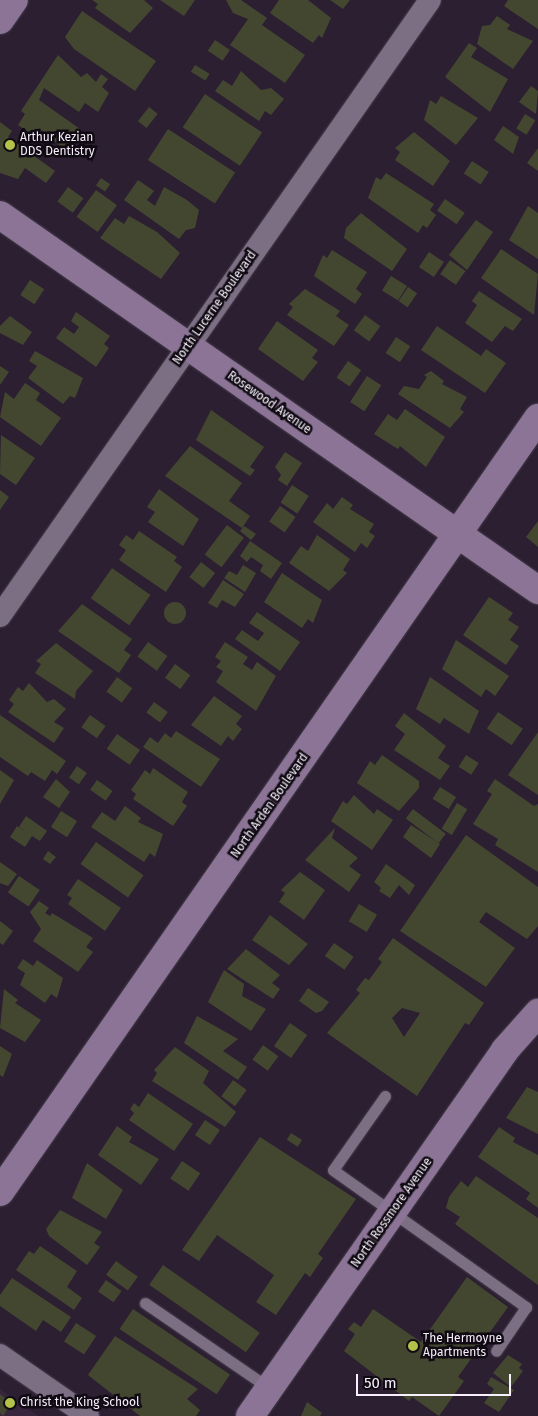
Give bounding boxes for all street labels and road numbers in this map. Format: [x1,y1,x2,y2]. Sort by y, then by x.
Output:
street label: North Lucerne Boulevard [170,248,260,368]
street label: Rosewood Avenue [224,369,314,437]
street label: North Arden Boulevard [228,751,312,861]
street label: North Rossmore Avenue [349,1155,435,1271]

